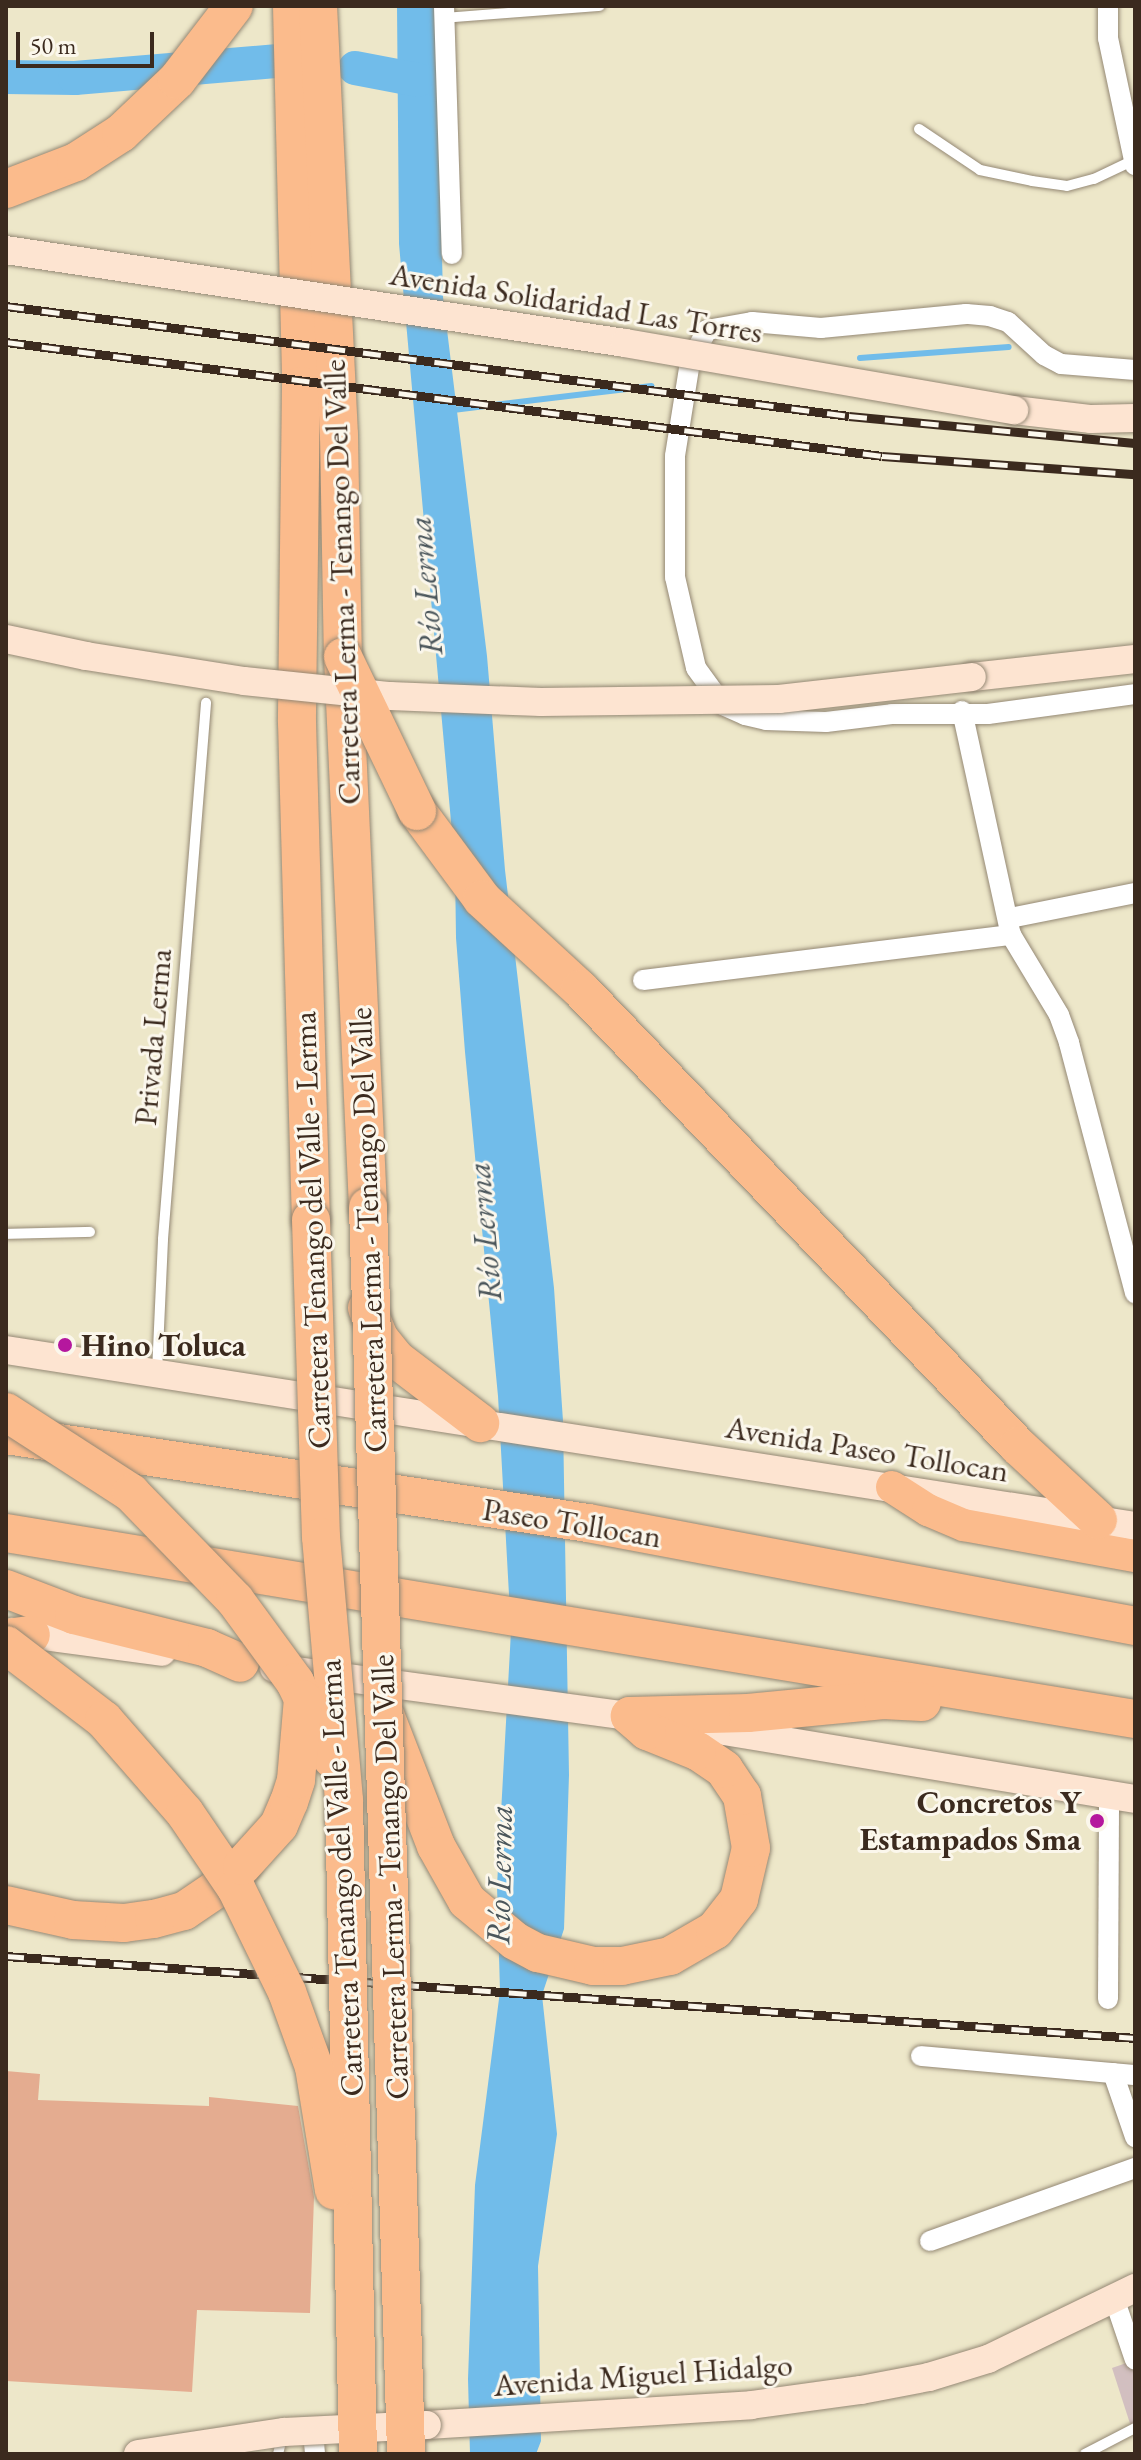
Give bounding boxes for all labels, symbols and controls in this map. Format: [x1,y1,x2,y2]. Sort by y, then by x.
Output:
scale bar [20,16,158,66]
text: 50 m [30,30,77,61]
street label: Avenida Solidaridad Las Torres [387,255,765,351]
street label: Carretera Lerma - Tenango Del Valle [315,359,369,805]
water label: Río Lerma [399,514,451,658]
street label: Privada Lerma [126,947,180,1127]
street label: Carretera Lerma - Tenango Del Valle [341,1007,395,1453]
street label: Carretera Tenango del Valle - Lerma [285,1011,339,1449]
water label: Río Lerma [458,1160,510,1304]
place label: Hino Toluca [81,1326,246,1364]
marker: Hino Toluca [56,1336,74,1354]
street label: Avenida Paseo Tollocan [723,1408,1011,1490]
street label: Paseo Tollocan [480,1490,664,1556]
street label: Carretera Lerma - Tenango Del Valle [363,1654,417,2100]
street label: Carretera Tenango del Valle - Lerma [310,1658,372,2098]
place label: Concretos Y Estampados Sma [860,1784,1081,1859]
water label: Río Lerma [477,1805,521,1945]
marker: Concretos Y Estampados Sma [1088,1812,1106,1830]
street label: Avenida Miguel Hidalgo [492,2345,794,2405]

